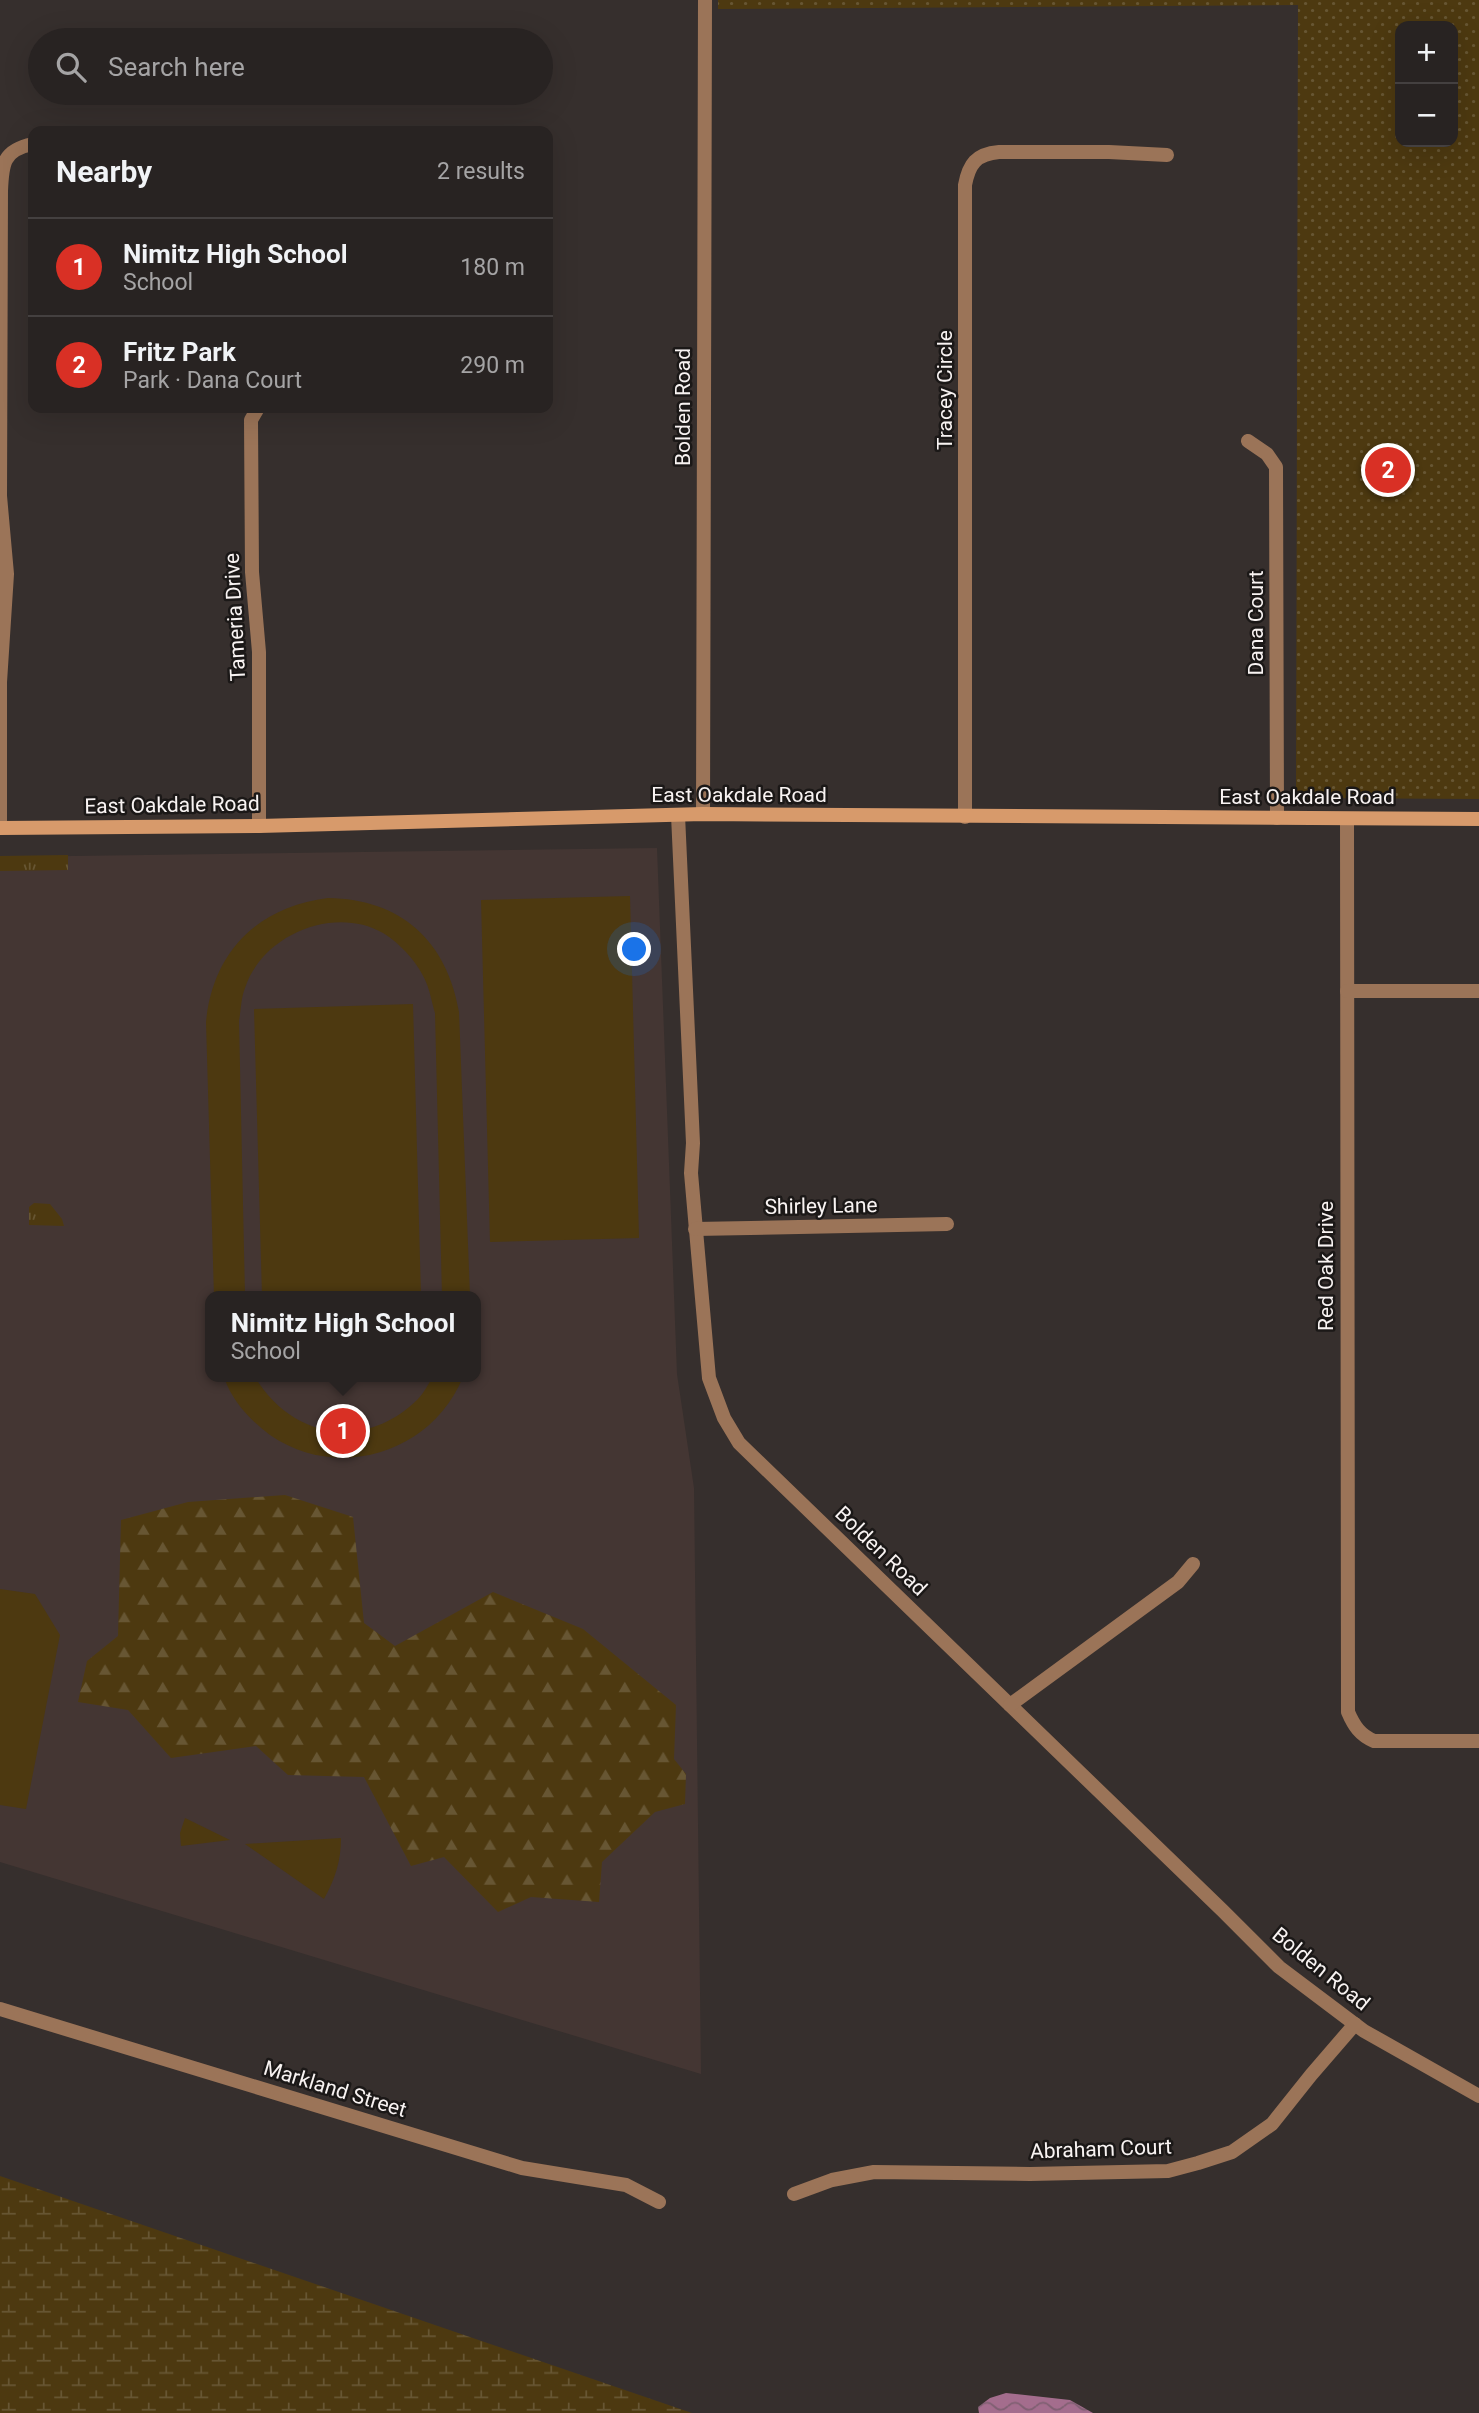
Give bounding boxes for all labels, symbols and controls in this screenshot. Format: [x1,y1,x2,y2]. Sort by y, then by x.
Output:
map controls [1395,21,1458,147]
button: + [1395,21,1458,84]
search box [28,28,553,105]
icon: search [52,48,90,86]
text: Search here [108,52,245,82]
button: − [1395,84,1458,147]
text: Nearby [56,154,152,189]
text: 2 results [437,158,525,185]
text: Nimitz High School [123,239,348,269]
text: 1 [72,254,86,281]
text: 180 m [460,254,525,281]
text: School [123,269,193,296]
street label: Tracey Circle [933,330,957,450]
text: Fritz Park [123,337,236,367]
street label: Bolden Road [671,348,695,466]
text: 2 [72,352,86,379]
text: 290 m [460,352,525,379]
text: Park · Dana Court [123,367,302,394]
pin: 2 [1365,444,1411,496]
street label: Tameria Drive [220,552,250,682]
street label: Dana Court [1244,570,1268,676]
street label: East Oakdale Road [651,783,827,807]
street label: East Oakdale Road [1219,785,1395,809]
street label: East Oakdale Road [84,791,260,819]
your location [617,932,651,966]
street label: Shirley Lane [764,1193,878,1219]
street label: Red Oak Drive [1314,1201,1338,1331]
popup [205,1291,481,1382]
text: Nimitz High School [231,1308,455,1338]
text: School [231,1338,301,1365]
pin: 1 [320,1405,366,1457]
street label: Bolden Road [830,1501,932,1601]
street label: Bolden Road [1268,1923,1374,2015]
street label: Markland Street [261,2056,409,2122]
street label: Abraham Court [1030,2135,1172,2163]

